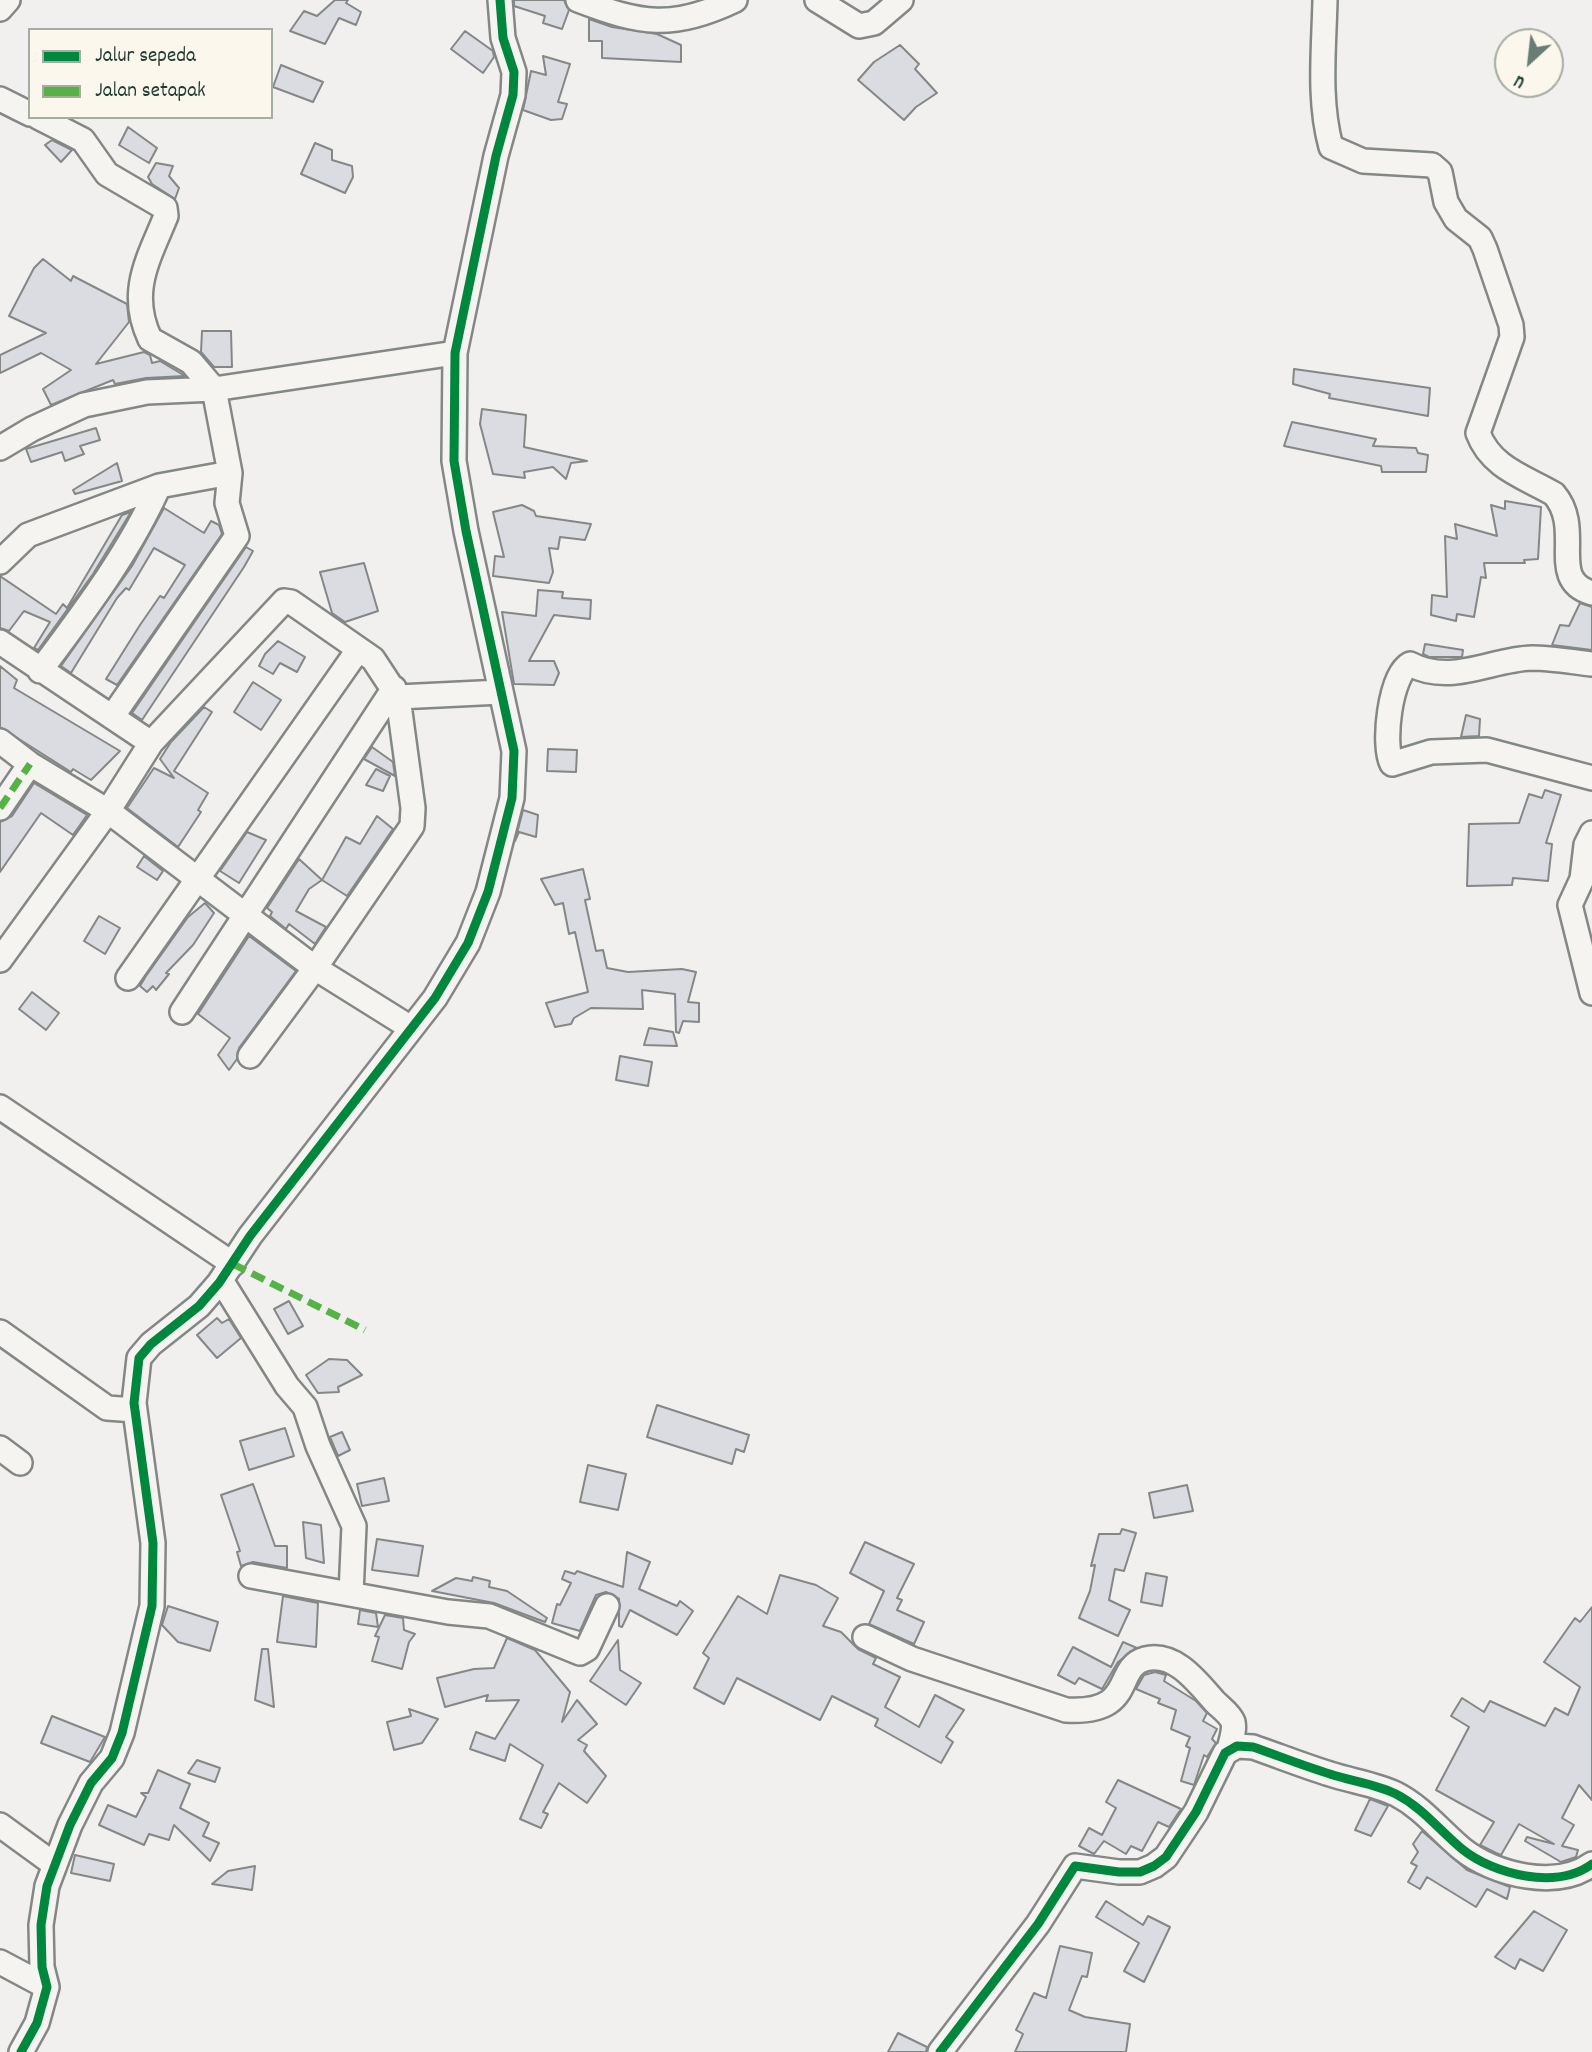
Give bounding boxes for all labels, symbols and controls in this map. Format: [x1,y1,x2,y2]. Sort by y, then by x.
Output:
legend [28,28,273,119]
north arrow [1494,28,1564,98]
text: Jalur sepeda [95,42,196,72]
text: U [1510,66,1530,94]
text: Jalan setapak [95,77,206,107]

